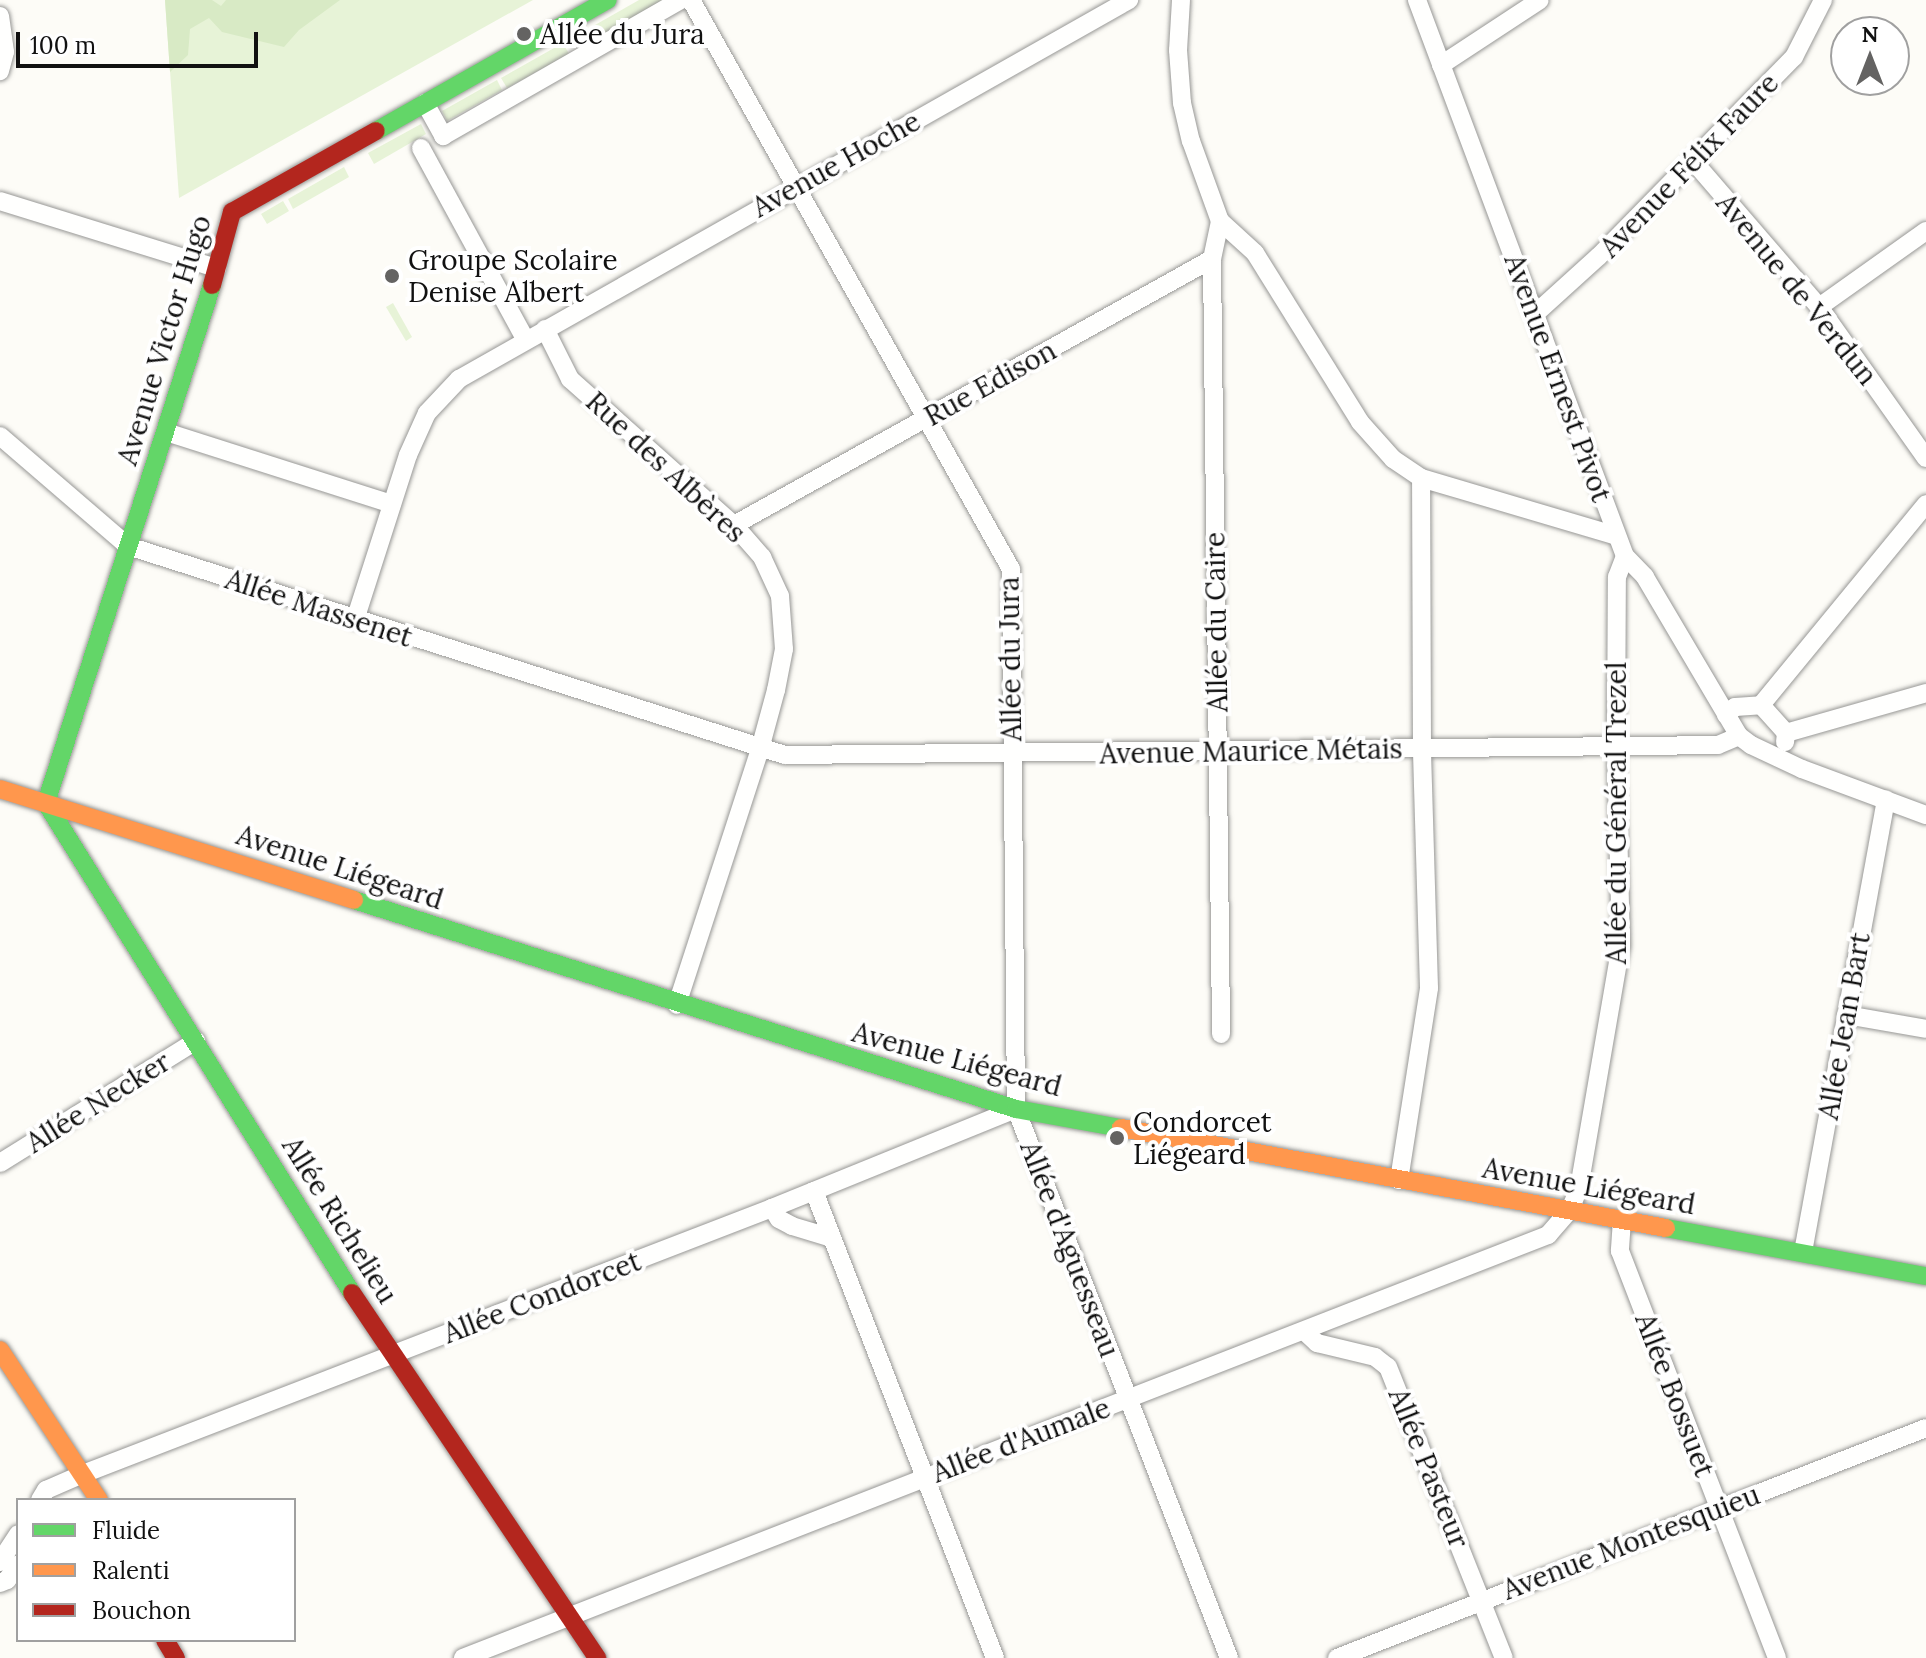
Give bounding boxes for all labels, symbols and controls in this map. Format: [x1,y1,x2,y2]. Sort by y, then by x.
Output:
scale bar [20,16,262,66]
north arrow [1830,16,1910,96]
place label: Allée du Jura [540,17,705,51]
text: N [1861,20,1879,48]
marker: Allée du Jura [515,25,533,43]
text: 100 m [30,30,96,61]
street label: Avenue Félix Faure [1593,66,1785,264]
street label: Avenue Hoche [746,104,926,224]
street label: Avenue de Verdun [1710,187,1884,391]
street label: Avenue Victor Hugo [110,211,218,469]
place label: Groupe Scolaire Denise Albert [408,243,618,309]
street label: Avenue Ernest Pivot [1498,249,1618,507]
marker: Groupe Scolaire Denise Albert [383,267,401,285]
street label: Rue Edison [918,333,1062,433]
street label: Rue des Albères [579,385,753,549]
street label: Allée du Caire [1198,532,1234,712]
street label: Allée Massenet [221,562,417,654]
street label: Allée du Jura [992,576,1028,742]
street label: Allée du Général Trezel [1599,662,1633,964]
street label: Avenue Maurice Métais [1099,732,1403,770]
street label: Avenue Liégeard [232,818,448,916]
street label: Allée Jean Bart [1811,930,1877,1122]
street label: Avenue Liégeard [849,1015,1065,1103]
street label: Allée Necker [20,1044,176,1160]
place label: Condorcet Liégeard [1133,1105,1272,1171]
marker: Condorcet Liégeard [1108,1129,1126,1147]
street label: Allée Richelieu [275,1131,405,1309]
street label: Allée d'Aguesseau [1013,1136,1127,1362]
street label: Avenue Liégeard [1480,1151,1698,1221]
street label: Allée Condorcet [438,1244,646,1350]
street label: Allée Bossuet [1628,1308,1722,1482]
street label: Allée Pasteur [1382,1383,1476,1553]
street label: Allée d'Aumale [927,1391,1115,1489]
street label: Avenue Montesquieu [1498,1477,1764,1607]
legend [16,1498,296,1642]
text: Fluide [92,1515,160,1546]
text: Ralenti [92,1555,169,1586]
text: Bouchon [92,1595,191,1626]

